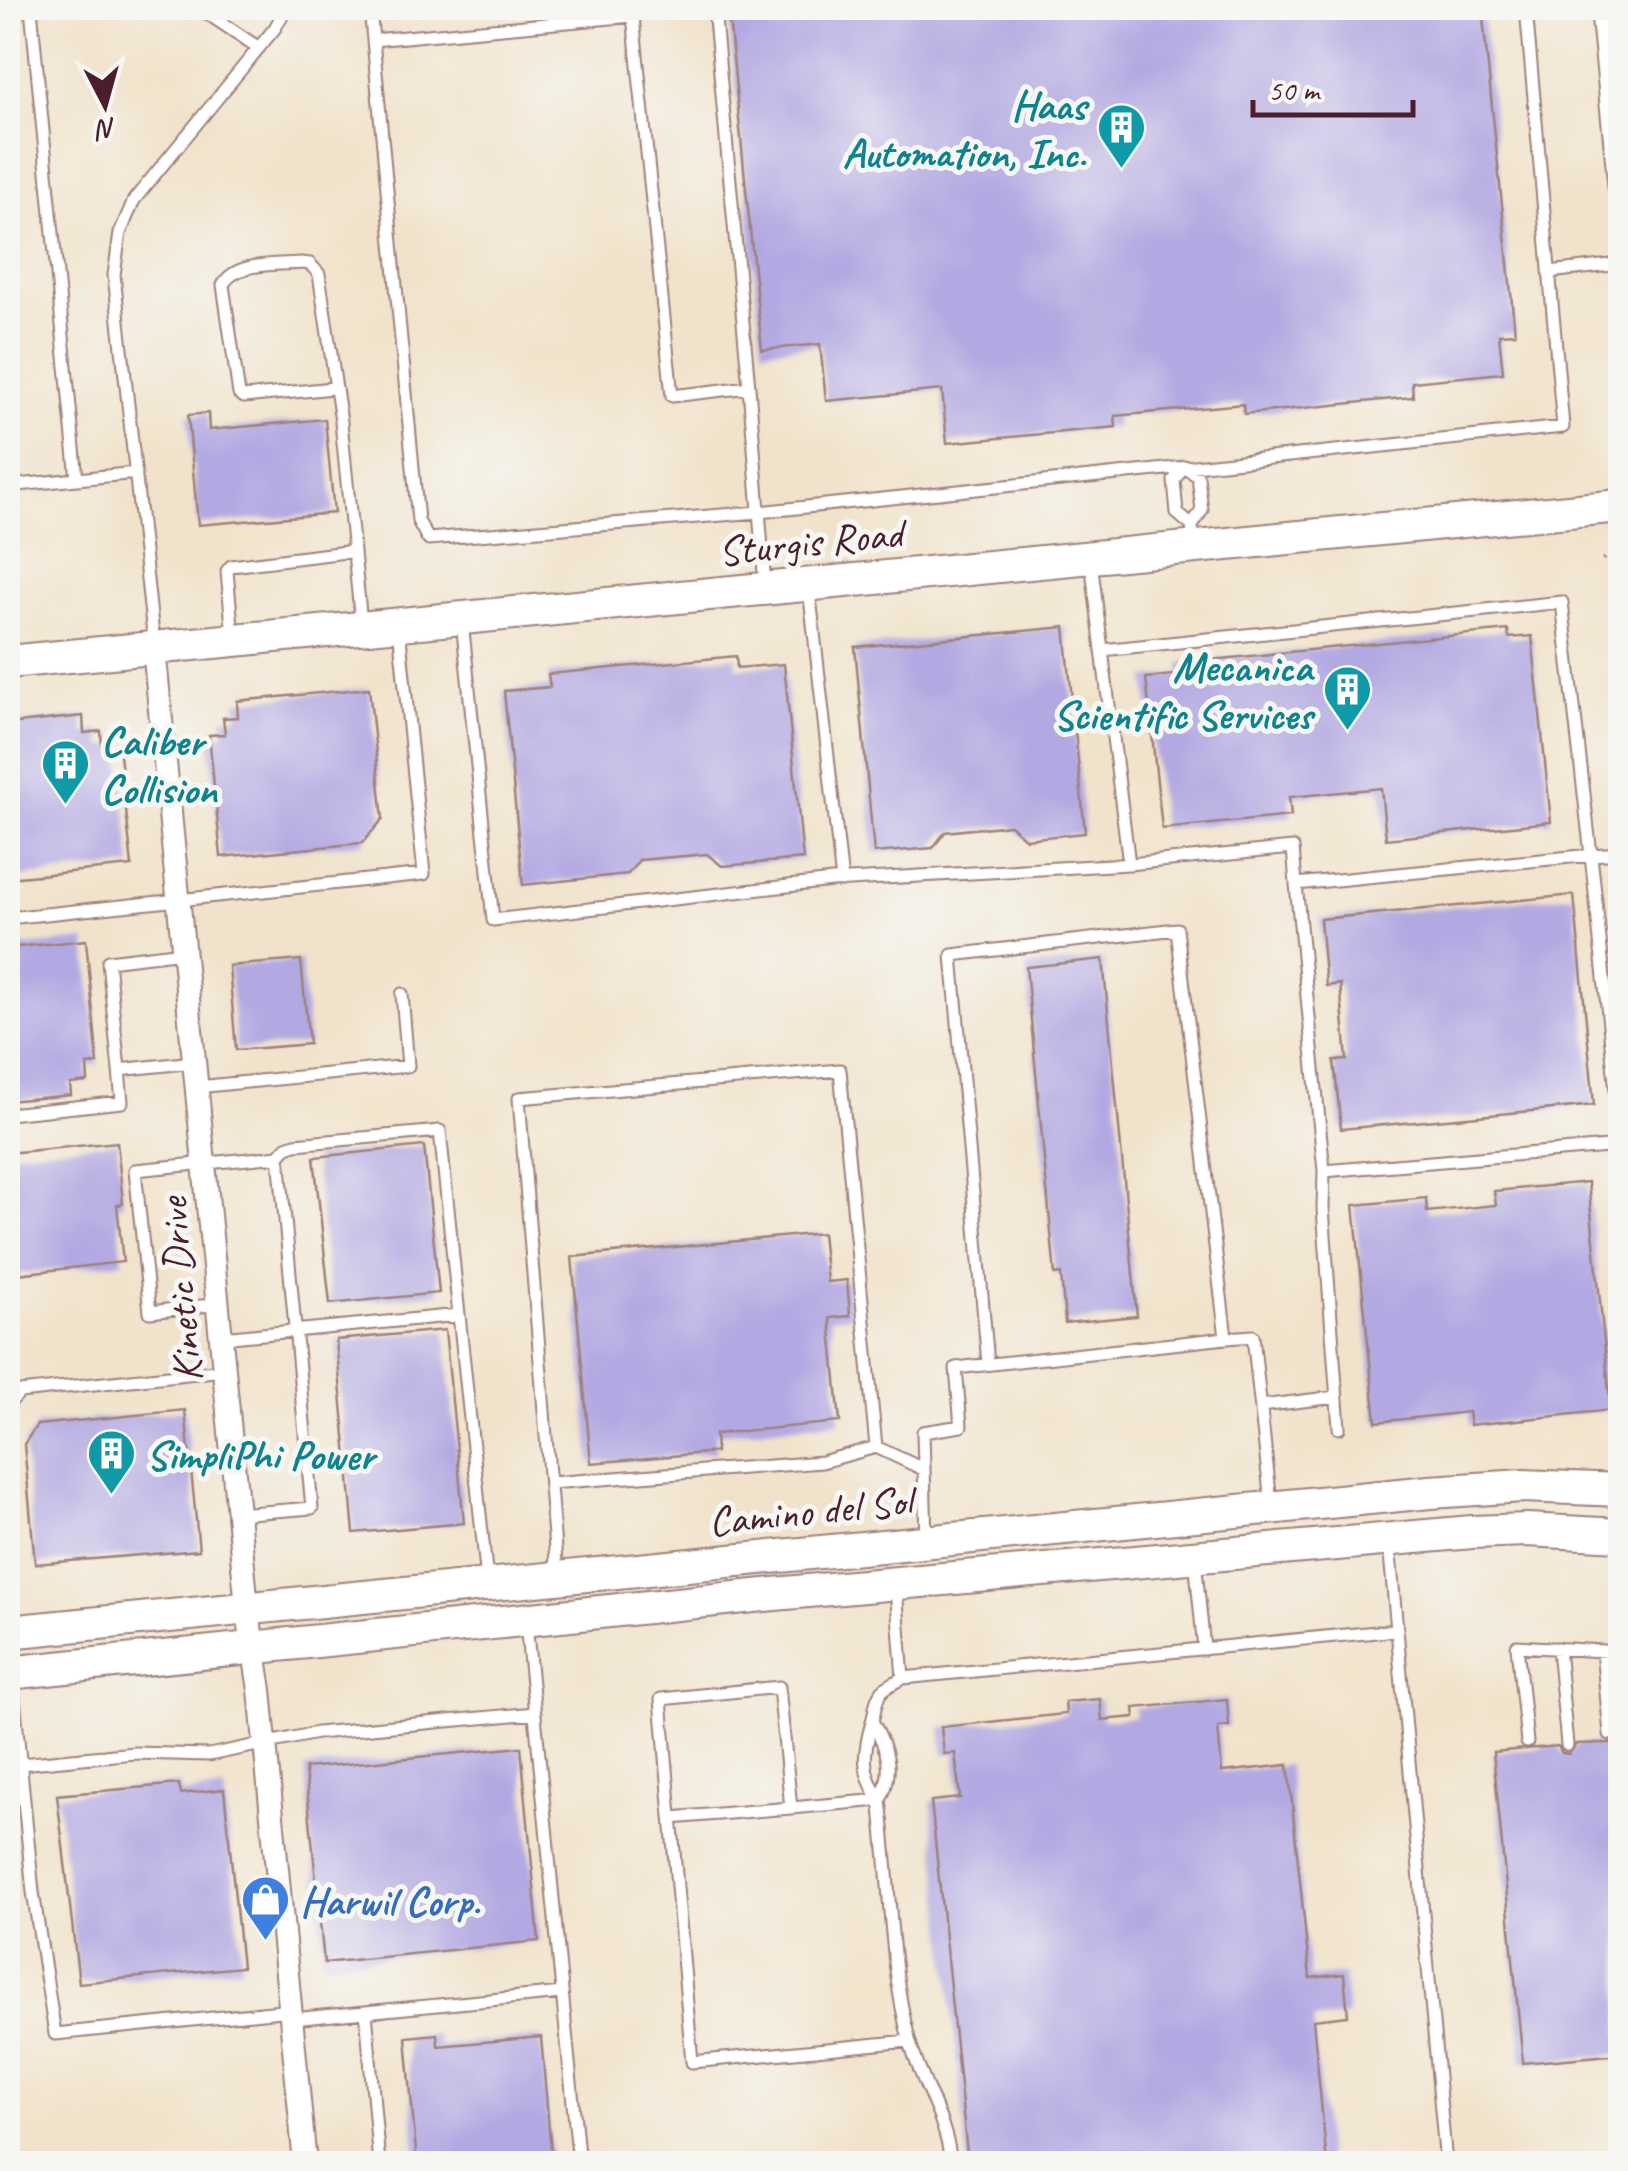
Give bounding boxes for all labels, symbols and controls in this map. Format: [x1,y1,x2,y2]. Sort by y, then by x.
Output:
north arrow [55,55,155,155]
scale bar [1253,55,1413,117]
text: 50 m [1268,71,1321,109]
place label: Haas Automation, Inc. [842,79,1090,180]
building icon: Haas Automation, Inc. [1095,102,1147,170]
text: N [92,111,118,148]
street label: Sturgis Road [715,506,911,579]
place label: Mecanica Scientific Services [1053,641,1316,742]
building icon: Mecanica Scientific Services [1321,664,1373,732]
place label: Caliber Collision [101,715,219,816]
building icon: Caliber Collision [40,738,92,806]
street label: Kinetic Drive [146,1193,215,1384]
building icon: SimpliPhi Power [85,1428,137,1496]
place label: SimpliPhi Power [146,1429,379,1482]
street label: Camino del Sol [706,1474,921,1548]
shop icon: Harwil Corp. [239,1874,291,1942]
place label: Harwil Corp. [300,1875,481,1928]

